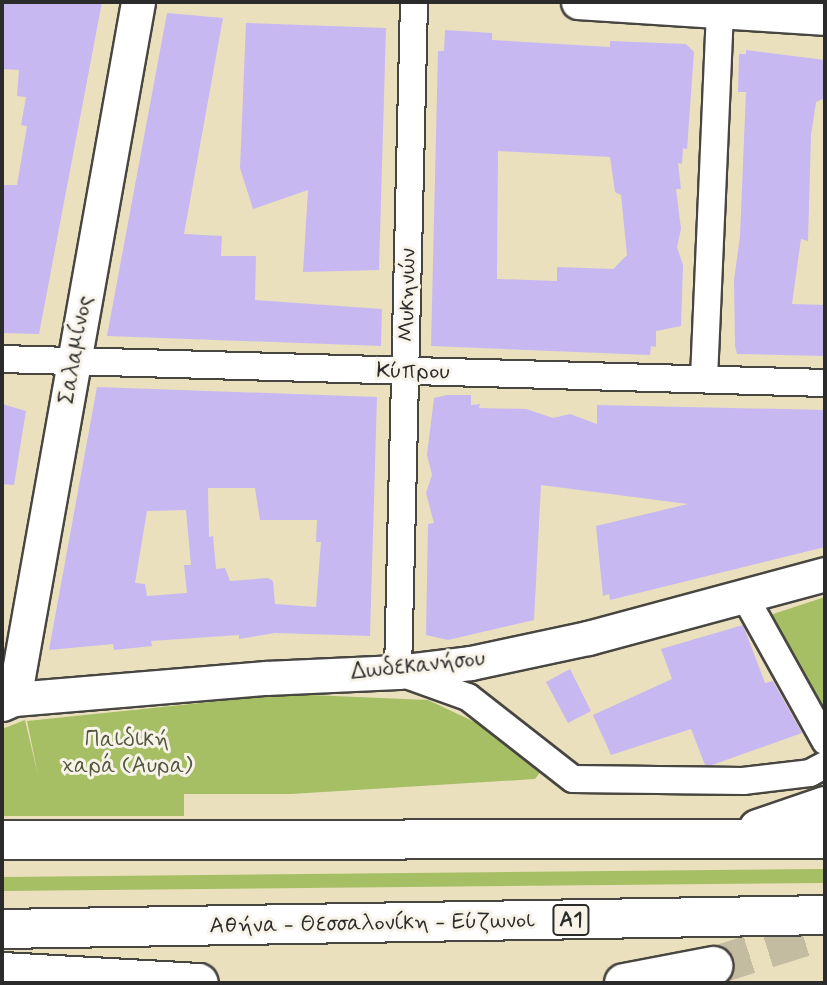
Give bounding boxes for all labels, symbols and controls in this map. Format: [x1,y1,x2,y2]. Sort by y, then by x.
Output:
street label: Μυκηνών [393,248,423,342]
street label: Σαλαμίνος [53,293,99,407]
street label: Κύπρου [376,358,450,386]
street label: Δωδεκανήσου [350,645,486,687]
park label: Παιδική χαρά (Αυρα) [61,726,193,780]
road number: Α1 [552,902,590,937]
street label: Αθήνα - Θεσσαλονίκη - Εύζωνοι [209,907,535,941]

